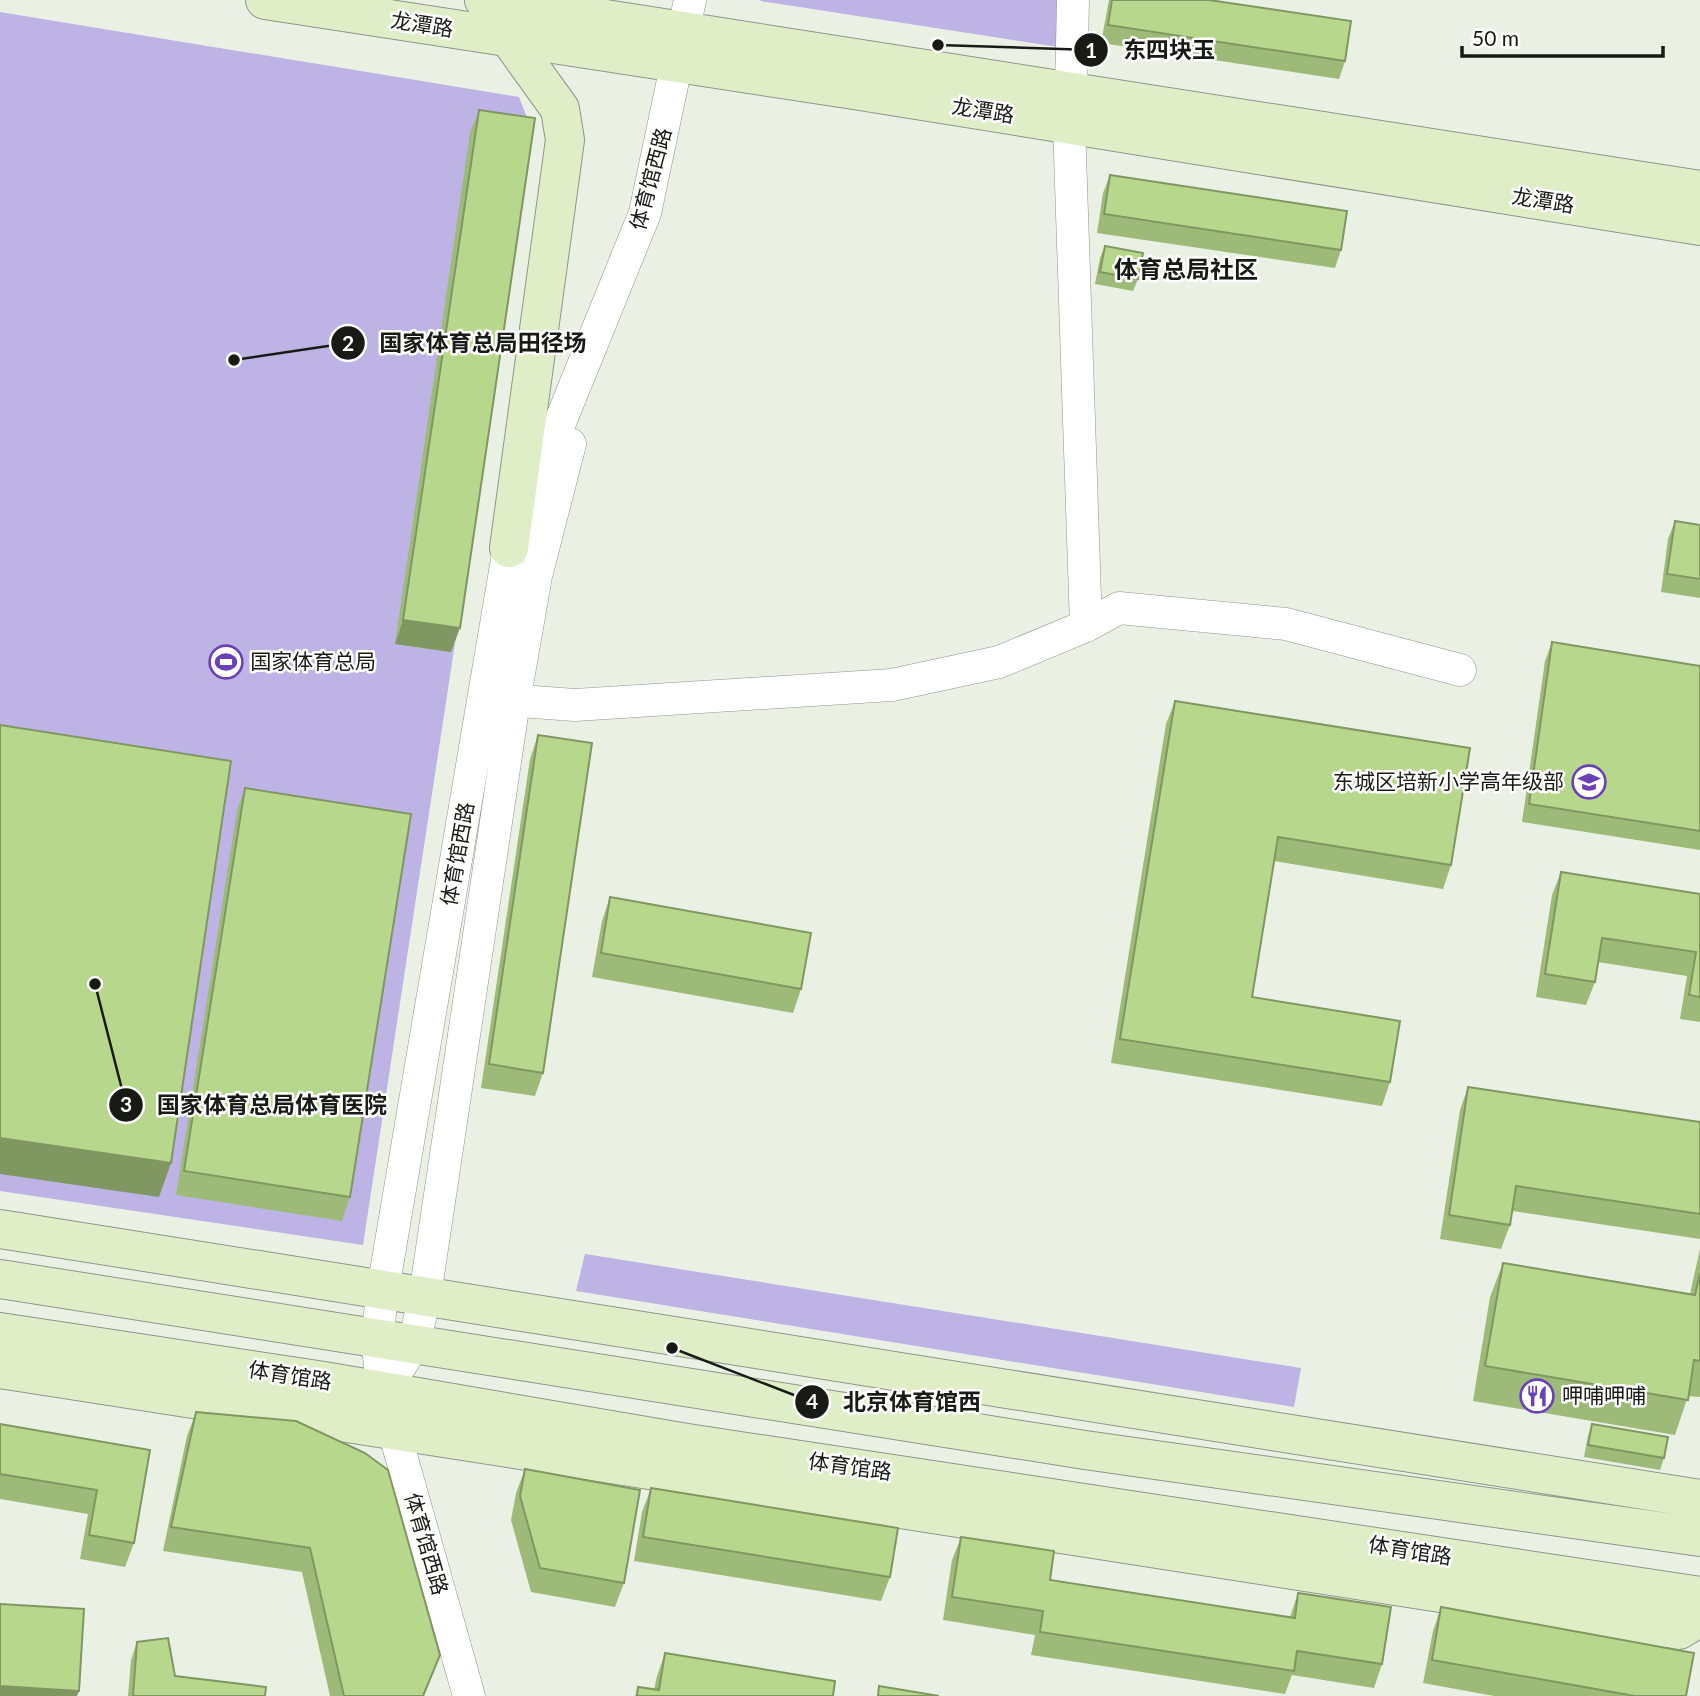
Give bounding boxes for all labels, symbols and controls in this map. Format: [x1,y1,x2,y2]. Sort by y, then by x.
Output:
street label: 龙潭路 [389,6,455,41]
scale bar [1462,14,1663,58]
text: 50 m [1472,25,1519,50]
callout: 东四块玉 [1074,28,1229,72]
text: 东四块玉 [1123,35,1215,63]
text: 1 [1085,37,1097,62]
street label: 龙潭路 [950,92,1016,127]
street label: 体育馆西路 [624,125,675,233]
street label: 龙潭路 [1510,182,1576,217]
district label: 体育总局社区 [1114,254,1258,283]
callout: 国家体育总局田径场 [330,321,600,365]
text: 国家体育总局田径场 [380,328,587,356]
text: 2 [342,330,354,355]
sports icon: 国家体育总局 [207,643,245,681]
place label: 国家体育总局 [250,648,376,673]
school or university icon: 东城区培新小学高年级部 [1570,763,1608,801]
place label: 东城区培新小学高年级部 [1333,768,1564,793]
street label: 体育馆西路 [435,800,478,908]
callout: 国家体育总局体育医院 [108,1083,401,1127]
text: 国家体育总局体育医院 [157,1090,387,1118]
text: 3 [120,1091,132,1116]
street label: 体育馆路 [247,1356,334,1393]
restaurant icon: 呷哺呷哺 [1518,1377,1556,1415]
callout: 北京体育馆西 [794,1380,995,1424]
place label: 呷哺呷哺 [1562,1382,1646,1407]
text: 北京体育馆西 [843,1387,981,1415]
text: 4 [806,1388,818,1413]
street label: 体育馆路 [807,1447,894,1484]
street label: 体育馆西路 [401,1490,454,1597]
street label: 体育馆路 [1367,1531,1454,1568]

